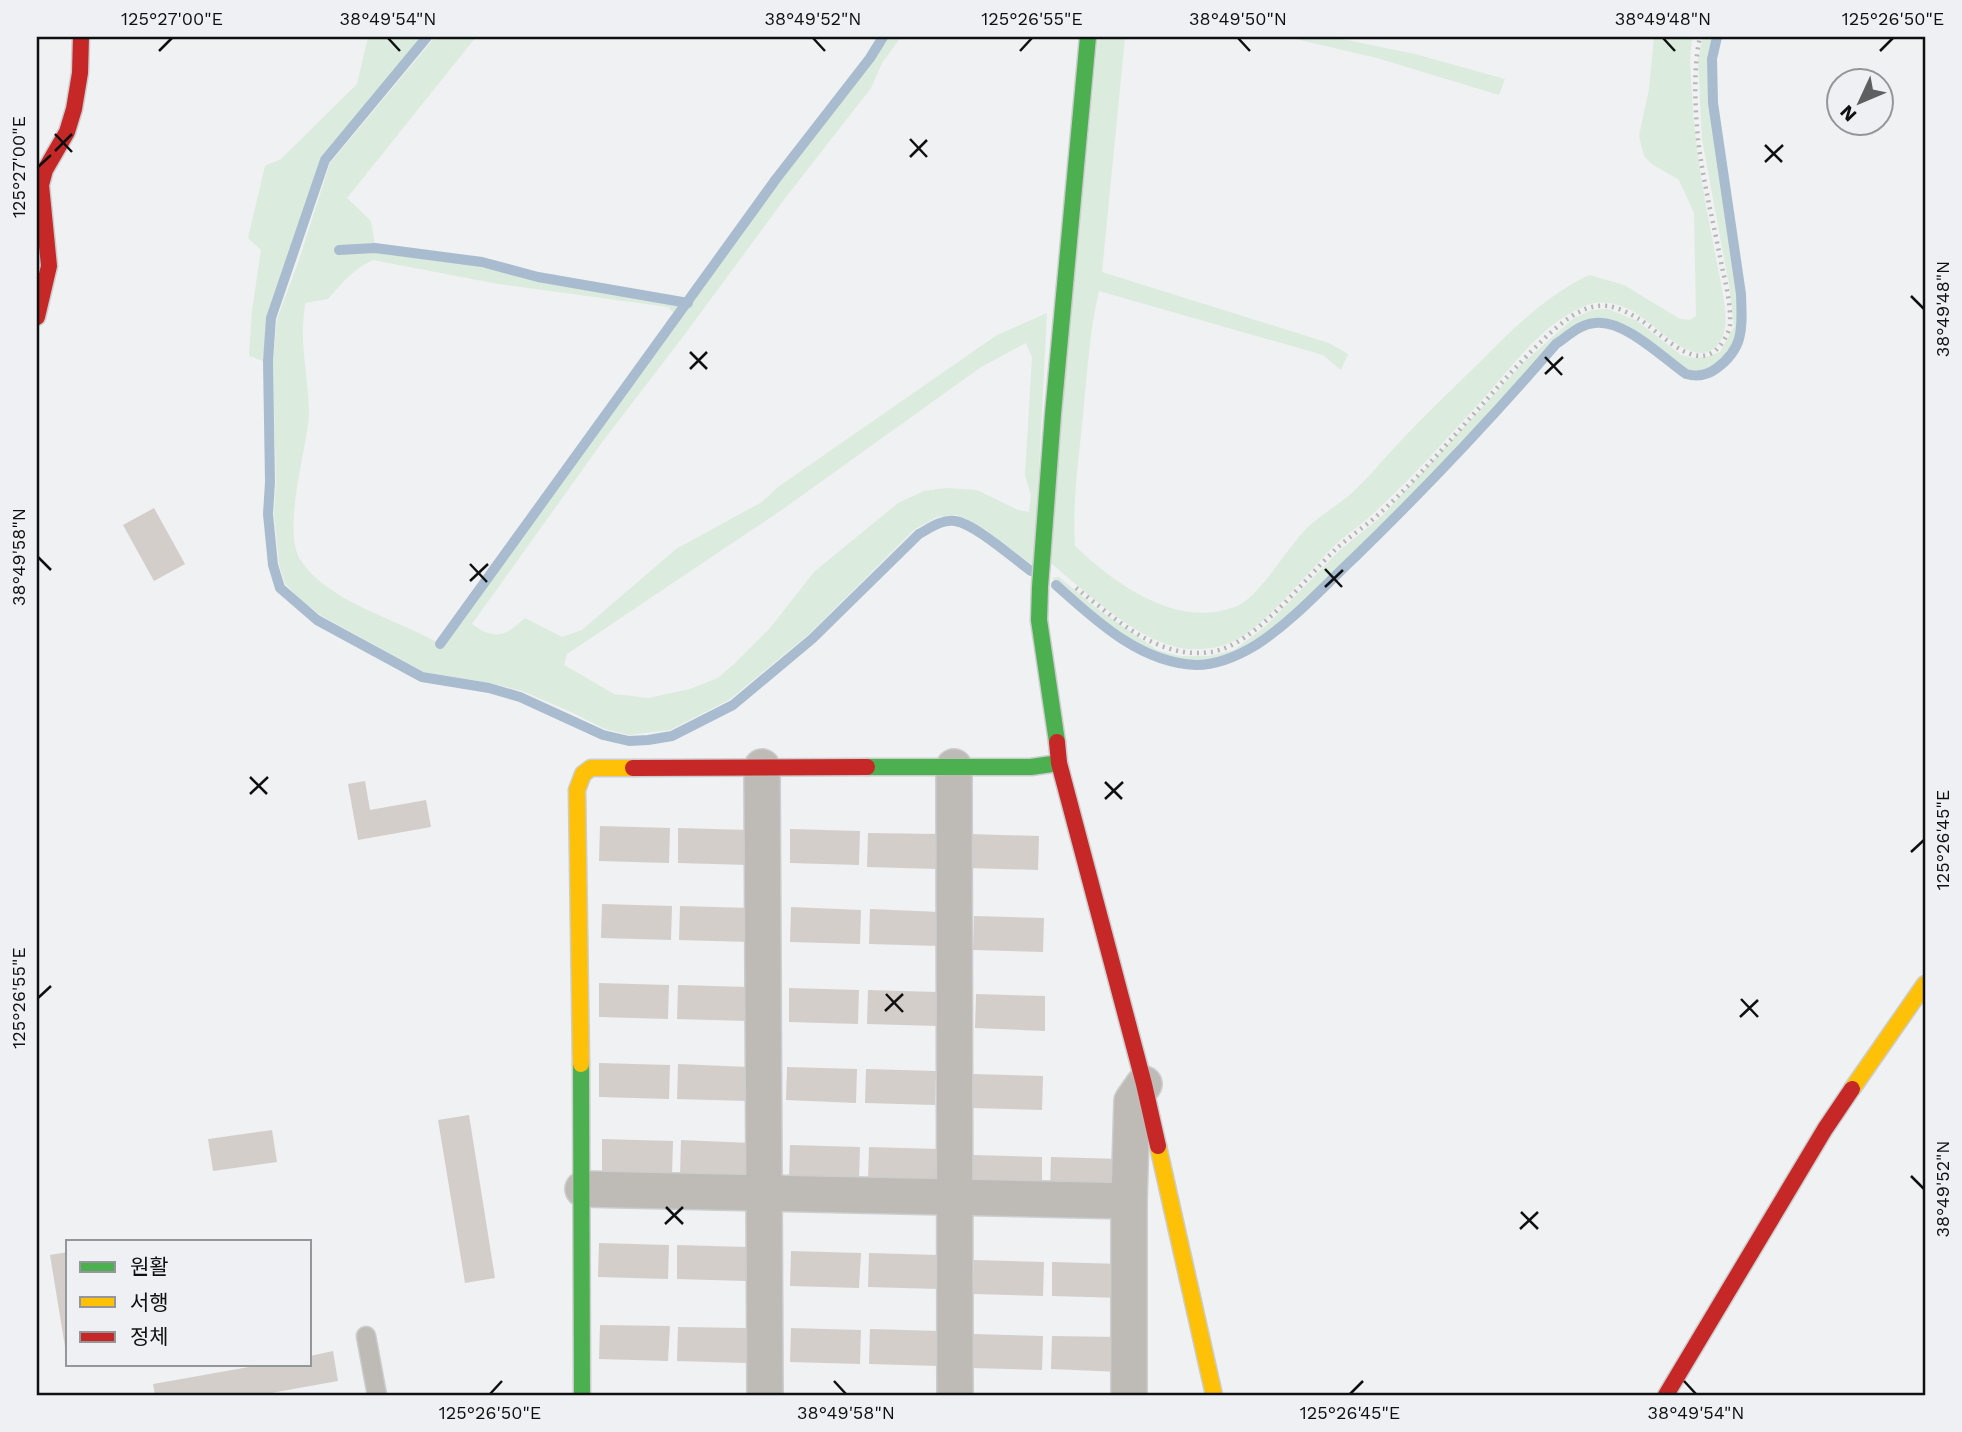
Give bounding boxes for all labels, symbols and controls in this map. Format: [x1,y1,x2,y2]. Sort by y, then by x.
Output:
text: 125°27'00"E [121,8,223,29]
text: 38°49'54"N [340,8,436,29]
text: 38°49'52"N [764,8,862,29]
text: 125°26'55"E [981,8,1083,29]
text: 38°49'50"N [1189,8,1287,29]
text: 38°49'48"N [1615,8,1711,29]
text: 125°26'50"E [1842,8,1944,29]
north arrow [1826,66,1896,136]
text: N [1835,100,1861,127]
text: 125°27'00"E [8,116,29,218]
text: 38°49'48"N [1932,261,1953,357]
text: 38°49'58"N [8,508,29,606]
text: 125°26'45"E [1932,790,1953,890]
text: 125°26'55"E [8,947,29,1049]
text: 38°49'52"N [1932,1140,1953,1238]
legend [66,1240,312,1366]
text: 원활 [130,1254,169,1279]
text: 서행 [130,1290,169,1315]
text: 정체 [130,1324,169,1349]
text: 125°26'50"E [439,1402,541,1423]
text: 38°49'58"N [797,1402,895,1423]
text: 125°26'45"E [1300,1402,1400,1423]
text: 38°49'54"N [1648,1402,1744,1423]

